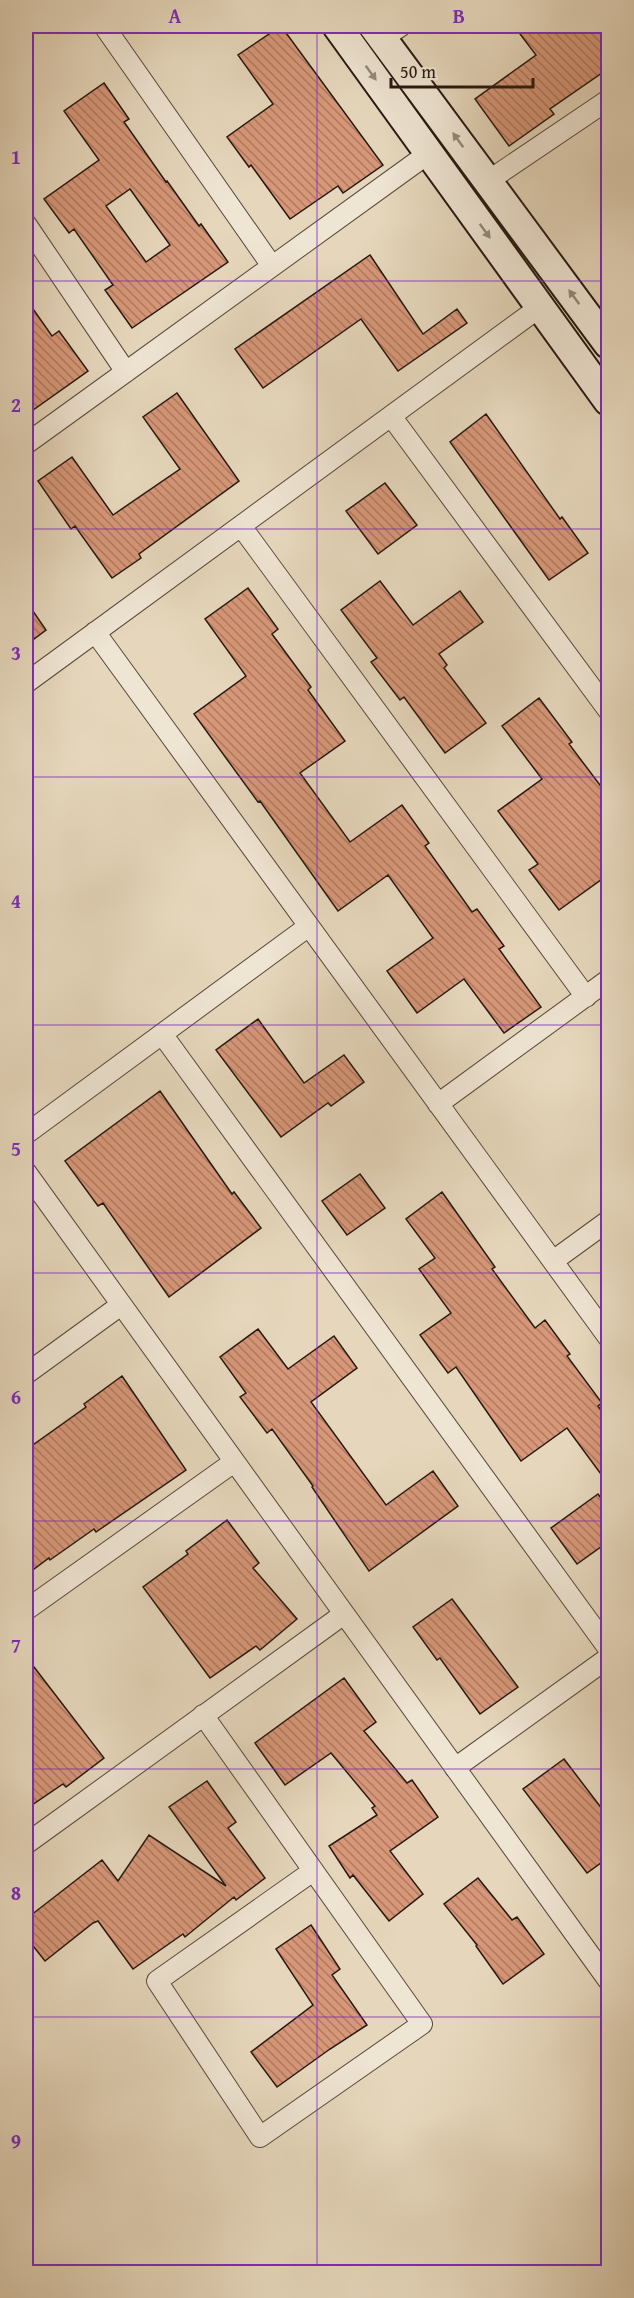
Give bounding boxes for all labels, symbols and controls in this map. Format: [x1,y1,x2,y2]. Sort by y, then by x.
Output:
text: A [169,1,182,30]
text: B [453,1,465,30]
scale bar [391,51,534,89]
text: 50 m [400,58,436,85]
one-way arrow [365,64,377,80]
one-way arrow [452,133,464,149]
text: 1 [11,142,21,171]
one-way arrow [479,222,491,238]
one-way arrow [568,289,580,305]
text: 2 [11,390,21,419]
text: 3 [11,638,21,667]
text: 4 [11,886,21,915]
text: 5 [11,1134,21,1163]
text: 6 [11,1382,21,1411]
text: 7 [11,1630,21,1659]
text: 8 [11,1878,21,1907]
text: 9 [11,2126,21,2155]

